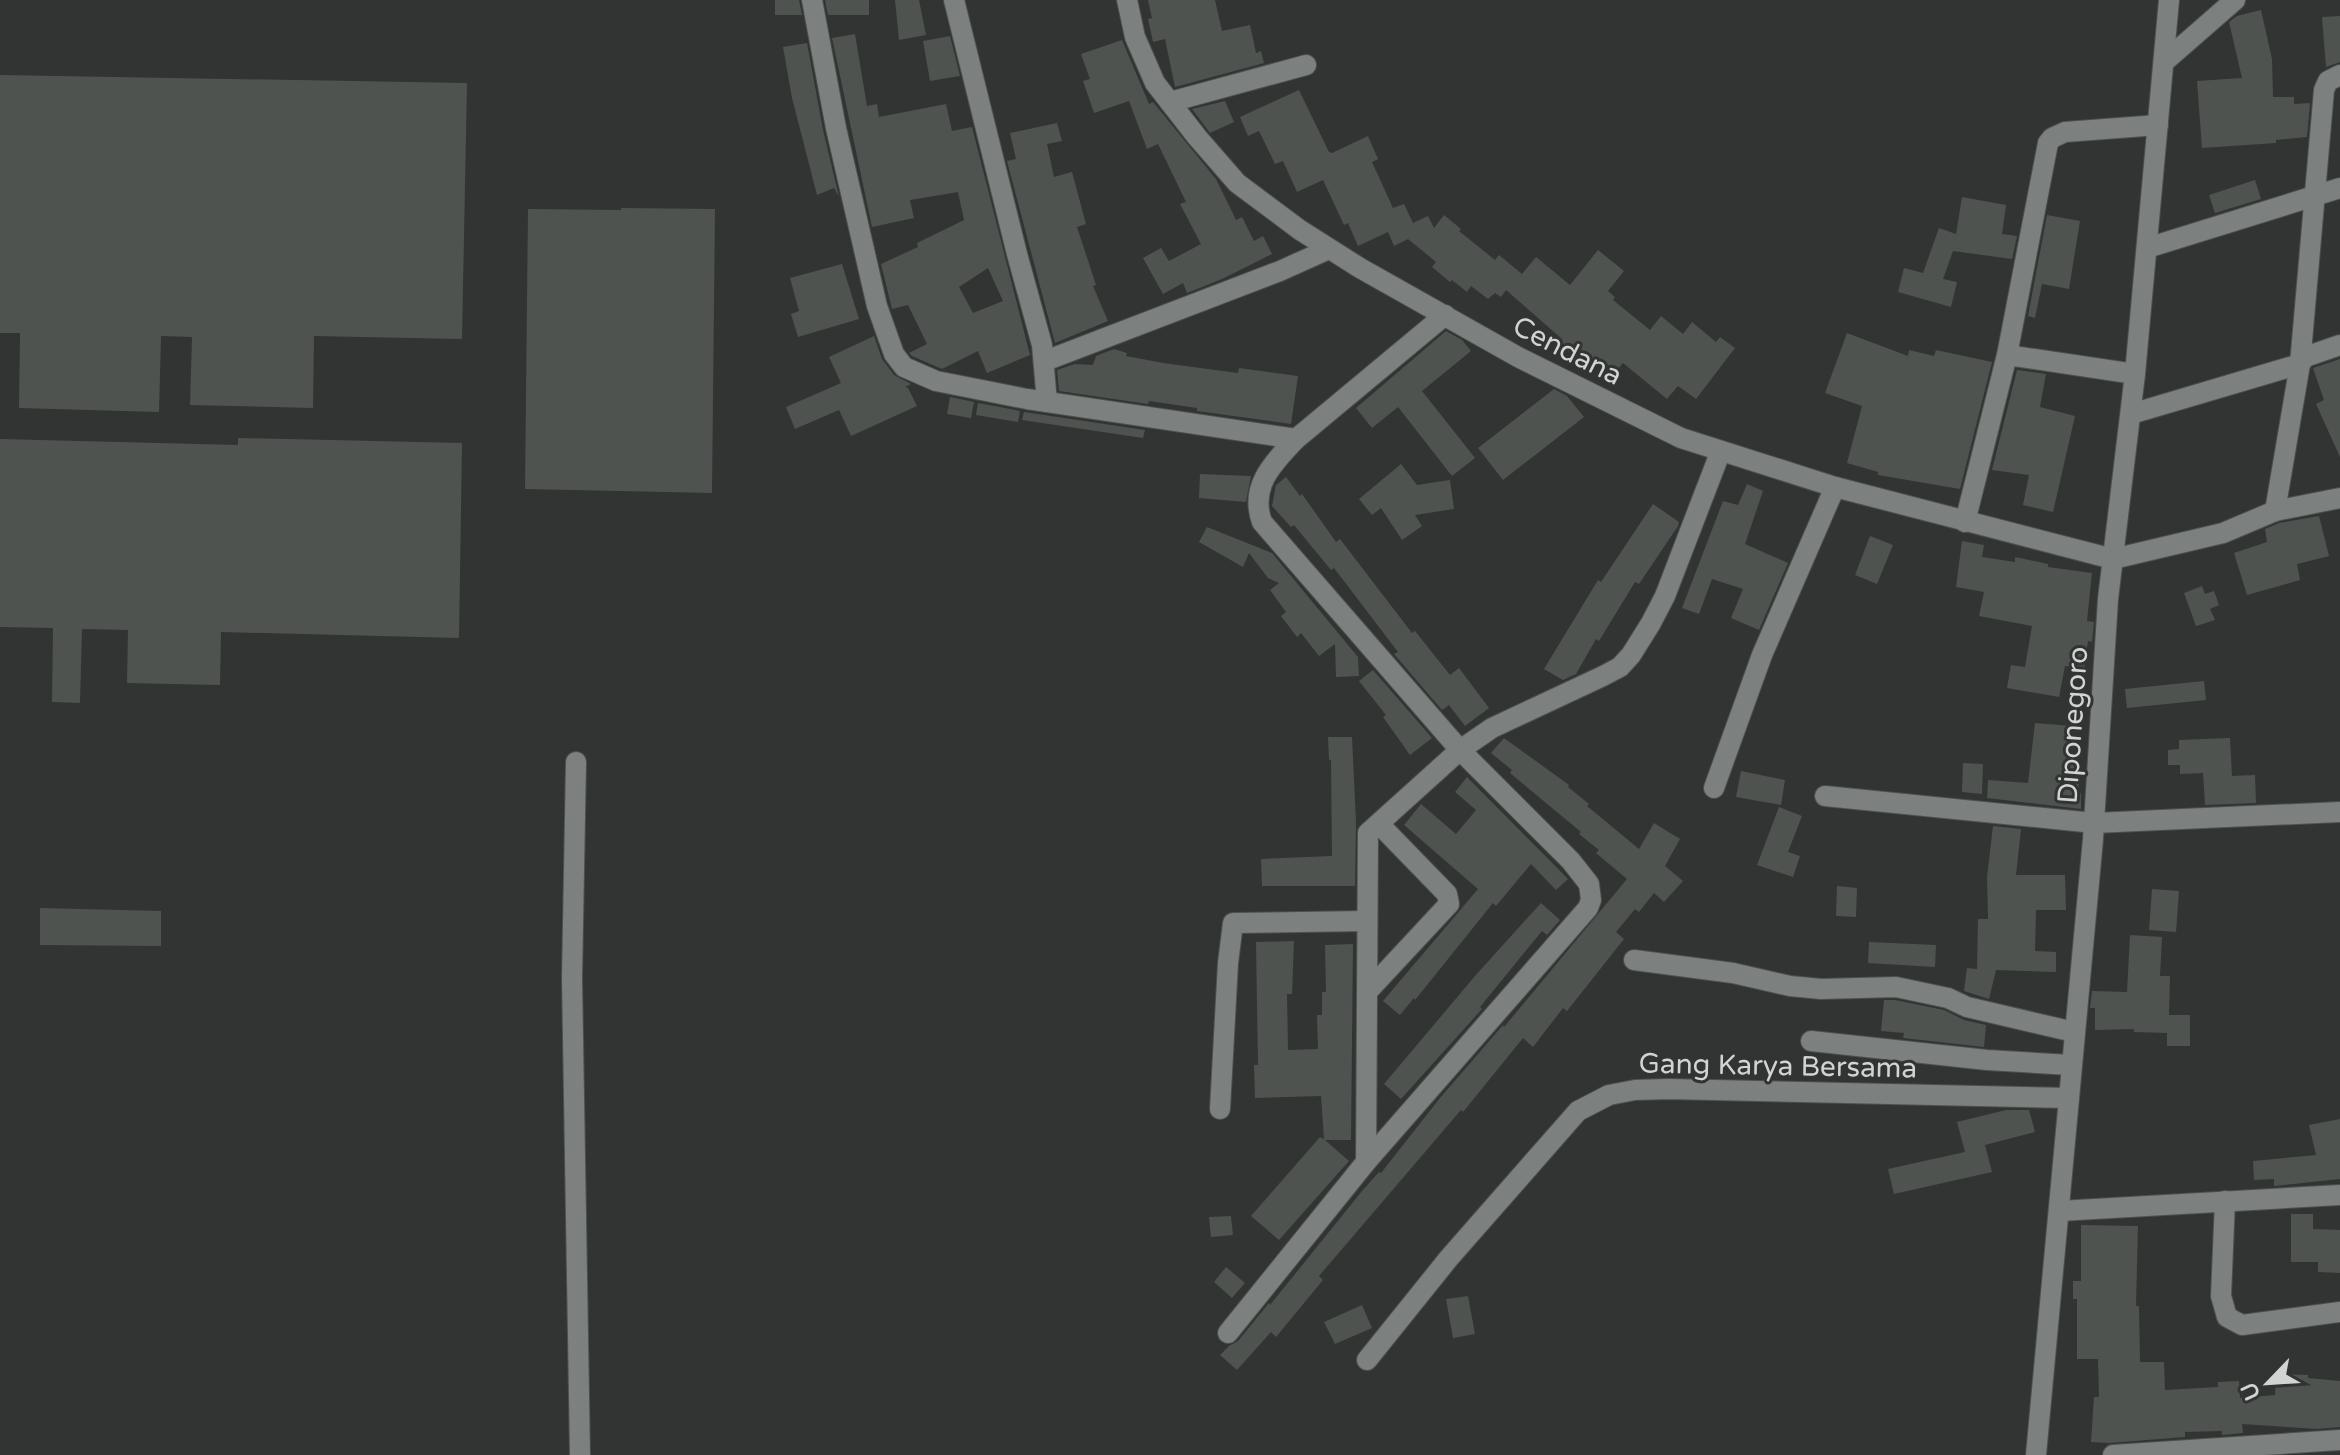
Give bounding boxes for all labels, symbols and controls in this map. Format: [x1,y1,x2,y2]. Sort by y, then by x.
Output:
street label: Cendana [1507,309,1628,393]
street label: Diponegoro [2051,645,2095,805]
street label: Gang Karya Bersama [1638,1047,1918,1085]
north arrow [2228,1343,2308,1423]
text: U [2235,1378,2266,1404]

